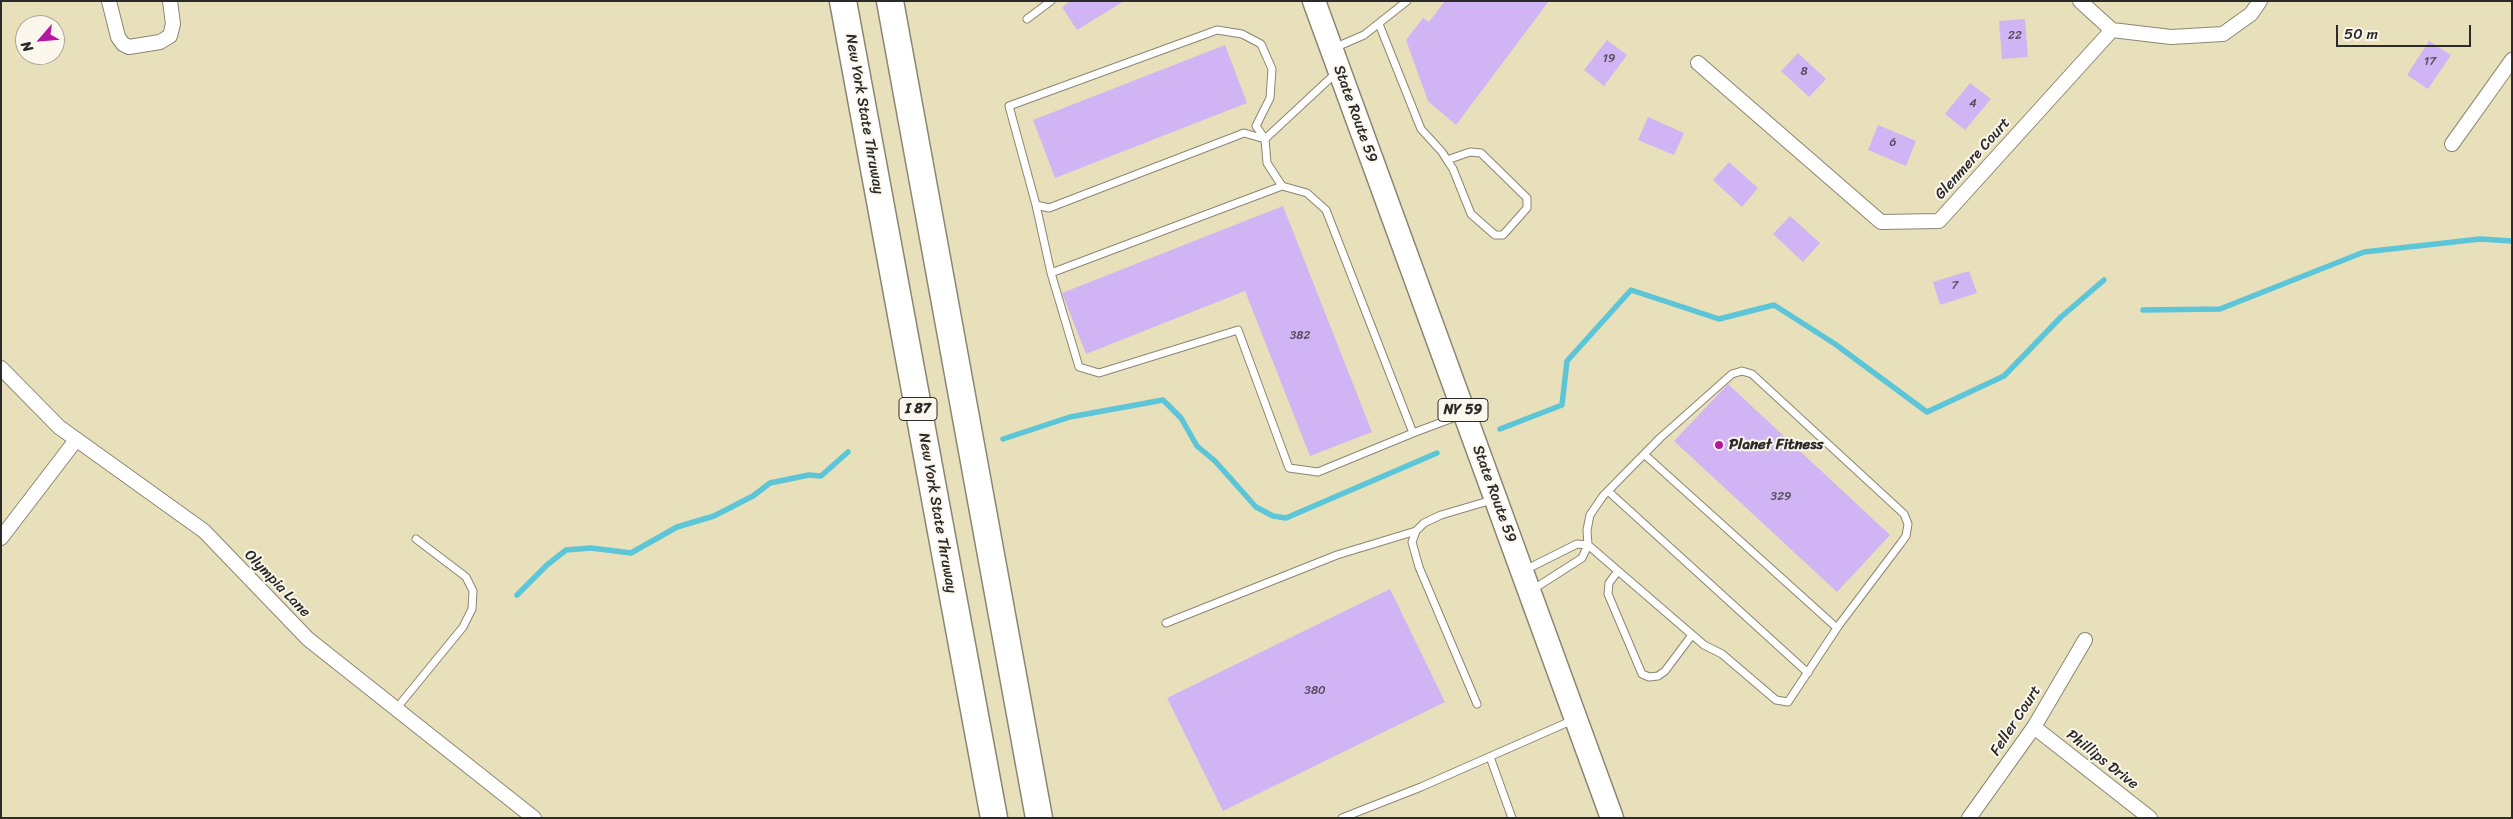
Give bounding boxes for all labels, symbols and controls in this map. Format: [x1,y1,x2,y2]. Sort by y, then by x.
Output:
north arrow [15,15,65,65]
scale bar [2338,15,2473,47]
text: 50 m [2344,21,2378,47]
house number: 22 [2008,29,2022,43]
street label: New York State Thruway [841,32,887,196]
text: N [14,37,40,57]
house number: 19 [1603,52,1615,66]
house number: 17 [2424,55,2436,69]
street label: State Route 59 [1329,63,1381,165]
house number: 8 [1800,65,1808,79]
house number: 4 [1969,97,1977,111]
street label: Glenmere Court [1932,114,2014,204]
house number: 6 [1890,136,1896,150]
house number: 7 [1952,279,1958,293]
house number: 382 [1290,329,1310,343]
road number: I 87 [899,398,937,420]
road number: NY 59 [1438,398,1488,422]
street label: New York State Thruway [914,431,960,595]
place label: Planet Fitness [1729,436,1823,454]
marker: Planet Fitness [1713,439,1725,451]
street label: State Route 59 [1468,443,1520,545]
house number: 329 [1771,490,1791,504]
street label: Olympia Lane [240,546,314,622]
street label: Feller Court [1987,683,2045,759]
house number: 380 [1304,684,1326,698]
street label: Phillips Drive [2062,726,2142,794]

